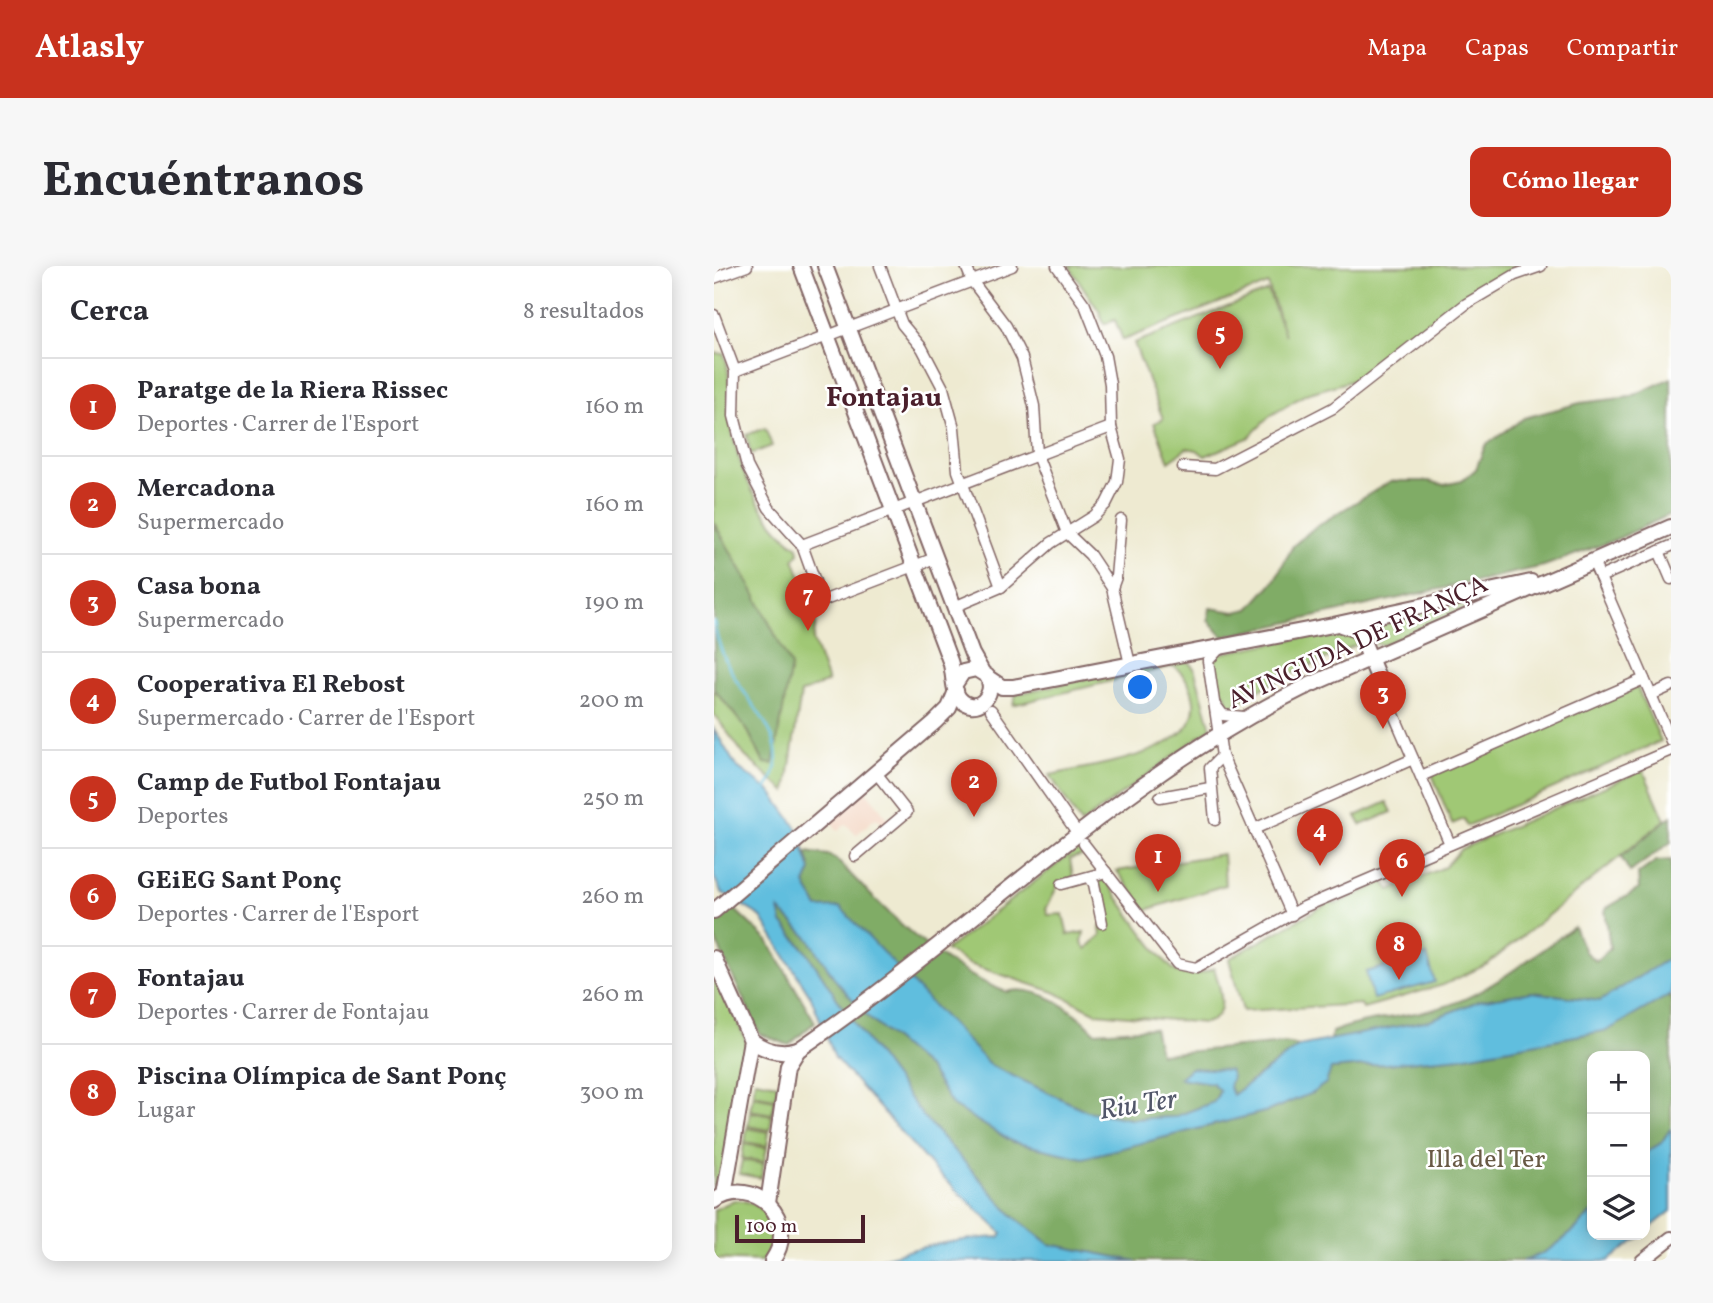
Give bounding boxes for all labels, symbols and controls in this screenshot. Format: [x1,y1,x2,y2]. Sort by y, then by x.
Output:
text: Atlasly [35,26,144,72]
text: Mapa [1367,32,1427,66]
text: Capas [1465,32,1529,66]
text: Compartir [1567,32,1678,66]
button: Cómo llegar [1470,147,1671,217]
text: Encuéntranos [42,148,364,217]
text: Cerca [70,291,149,333]
text: 8 resultados [523,296,644,328]
pin: 5 [1197,311,1243,369]
text: Paratge de la Riera Rissec [137,373,448,409]
district label: Fontajau [826,379,942,418]
text: 1 [88,391,98,423]
text: 160 m [585,391,644,423]
text: Deportes · Carrer de l'Esport [137,409,419,441]
text: Mercadona [137,471,276,507]
text: 2 [87,489,99,521]
text: 160 m [585,489,644,521]
text: Supermercado [137,507,284,539]
street label: AVINGUDA DE FRANÇA [1222,567,1494,719]
text: Casa bona [137,569,261,605]
pin: 7 [785,573,831,631]
text: 3 [87,587,99,619]
text: 190 m [584,587,644,619]
text: Supermercado [137,605,284,637]
text: Cooperativa El Rebost [137,667,405,703]
your location [1123,670,1157,704]
pin: 3 [1360,671,1406,729]
text: 4 [86,685,100,717]
text: 200 m [579,685,644,717]
text: Supermercado · Carrer de l'Esport [137,703,475,735]
pin: 2 [951,759,997,817]
text: Camp de Futbol Fontajau [137,765,441,801]
text: 5 [87,783,99,815]
text: 250 m [582,783,644,815]
text: Deportes [137,801,228,833]
pin: 4 [1297,808,1343,866]
pin: 1 [1135,834,1181,892]
pin: 6 [1379,839,1425,897]
text: GEiEG Sant Ponç [137,863,341,899]
text: 6 [87,881,99,913]
text: 260 m [581,881,644,913]
text: Deportes · Carrer de l'Esport [137,899,419,931]
pin: 8 [1376,922,1422,980]
text: Fontajau [137,961,245,997]
text: 7 [88,979,99,1011]
text: 260 m [581,979,644,1011]
text: Deportes · Carrer de Fontajau [137,997,430,1029]
map controls [1587,1051,1650,1240]
button: + [1587,1051,1650,1114]
text: Piscina Olímpica de Sant Ponç [137,1059,506,1095]
text: 8 [87,1077,99,1109]
text: 300 m [580,1077,644,1109]
water label: Riu Ter [1097,1080,1181,1131]
text: Lugar [137,1095,196,1127]
button: − [1587,1114,1650,1177]
park label: Illa del Ter [1427,1142,1545,1178]
button: layers [1587,1177,1650,1240]
scale bar [735,1212,864,1244]
text: 100 m [746,1214,797,1240]

